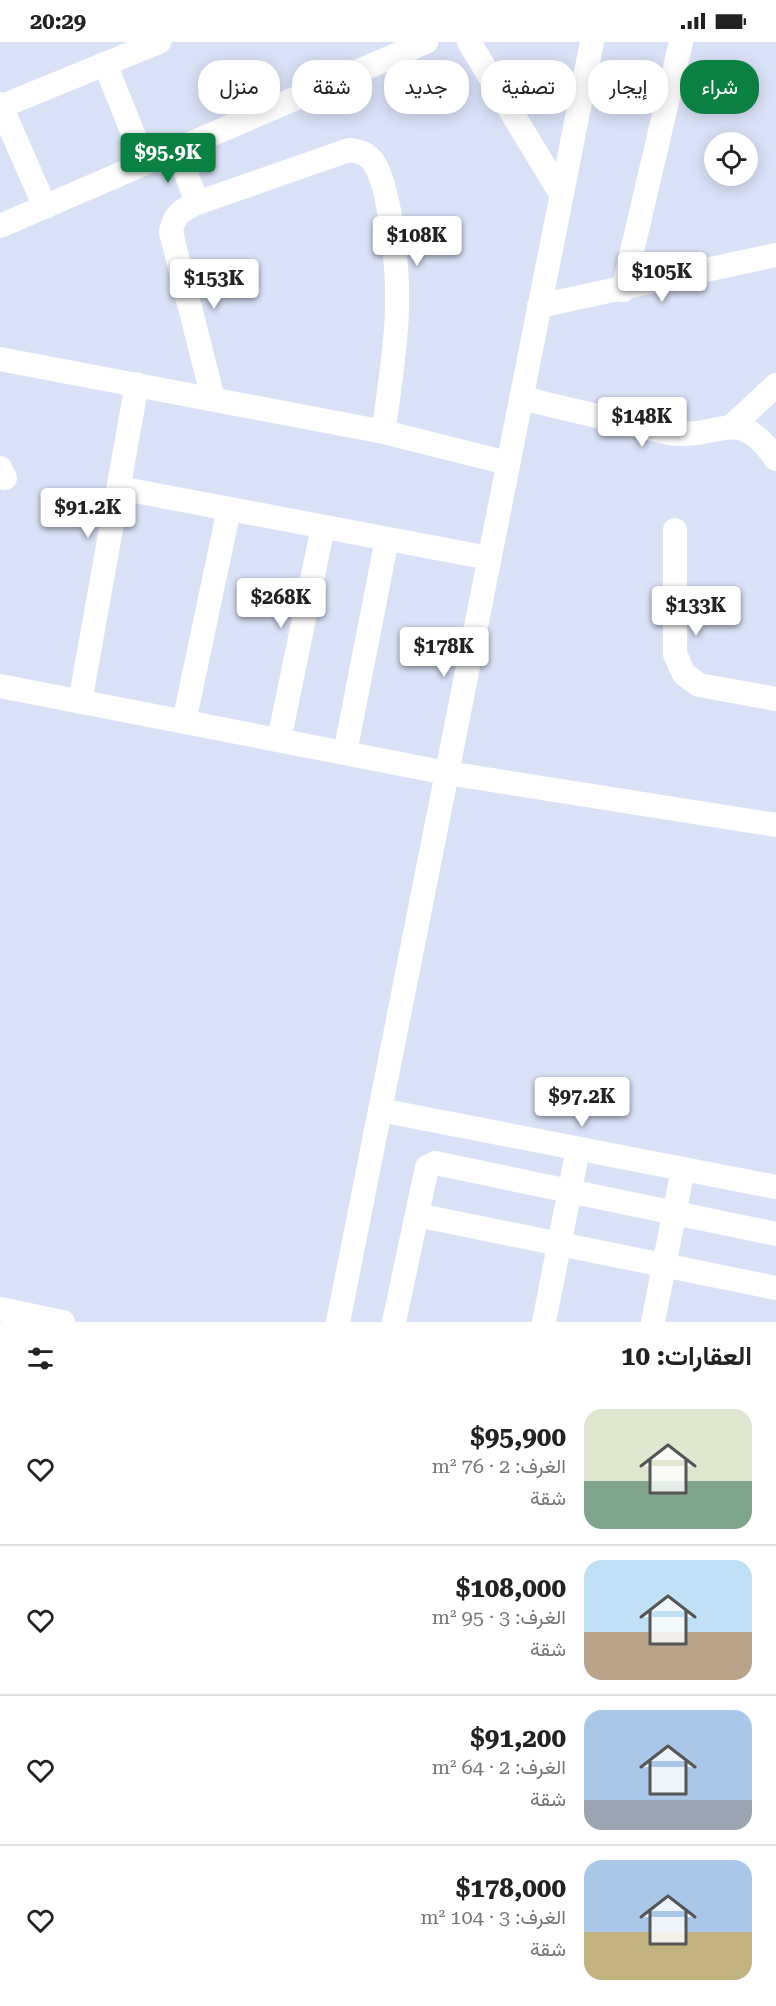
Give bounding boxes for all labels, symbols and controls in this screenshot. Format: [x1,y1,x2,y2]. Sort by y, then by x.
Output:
text: 20:29 [30,9,86,34]
chip: منزل [198,60,280,114]
chip: شقة [292,60,372,114]
chip: جديد [384,60,469,114]
chip: تصفية [481,60,576,114]
chip: إيجار [588,60,668,114]
chip: شراء [680,60,759,114]
map controls [704,132,758,186]
button: locate [704,132,758,186]
pin: $95.9K [119,133,217,184]
text: $95.9K [135,140,201,164]
pin: $108K [375,216,459,267]
text: $108K [387,223,447,247]
pin: $105K [620,252,704,303]
pin: $153K [172,259,256,310]
text: $105K [632,259,692,283]
text: $153K [184,266,244,290]
pin: $148K [600,397,684,448]
text: $148K [612,404,672,428]
pin: $91.2K [39,488,137,539]
text: $91.2K [55,495,121,519]
pin: $268K [239,578,323,629]
text: $268K [251,585,311,609]
pin: $133K [654,586,738,637]
text: $133K [666,593,726,617]
pin: $178K [402,627,486,678]
text: $178K [414,634,474,658]
pin: $97.2K [533,1077,631,1128]
text: $97.2K [549,1084,615,1108]
text: العقارات: 10 [621,1341,752,1371]
icon: filters [24,1342,57,1375]
text: $95,900 [470,1422,566,1452]
icon: home [632,1433,704,1505]
icon: heart [24,1453,57,1486]
text: الغرف: 2 · 76 m² [432,1454,566,1478]
text: شقة [530,1486,566,1510]
text: $108,000 [456,1573,566,1603]
icon: home [632,1584,704,1656]
icon: heart [24,1604,57,1637]
text: الغرف: 3 · 95 m² [432,1605,566,1629]
text: شقة [530,1637,566,1661]
text: $91,200 [470,1723,566,1753]
icon: home [632,1734,704,1806]
icon: heart [24,1754,57,1787]
text: الغرف: 2 · 64 m² [432,1755,566,1779]
text: شقة [530,1787,566,1811]
text: $178,000 [456,1873,566,1903]
icon: home [632,1884,704,1956]
icon: heart [24,1904,57,1937]
text: الغرف: 3 · 104 m² [420,1905,566,1929]
text: شقة [530,1937,566,1961]

